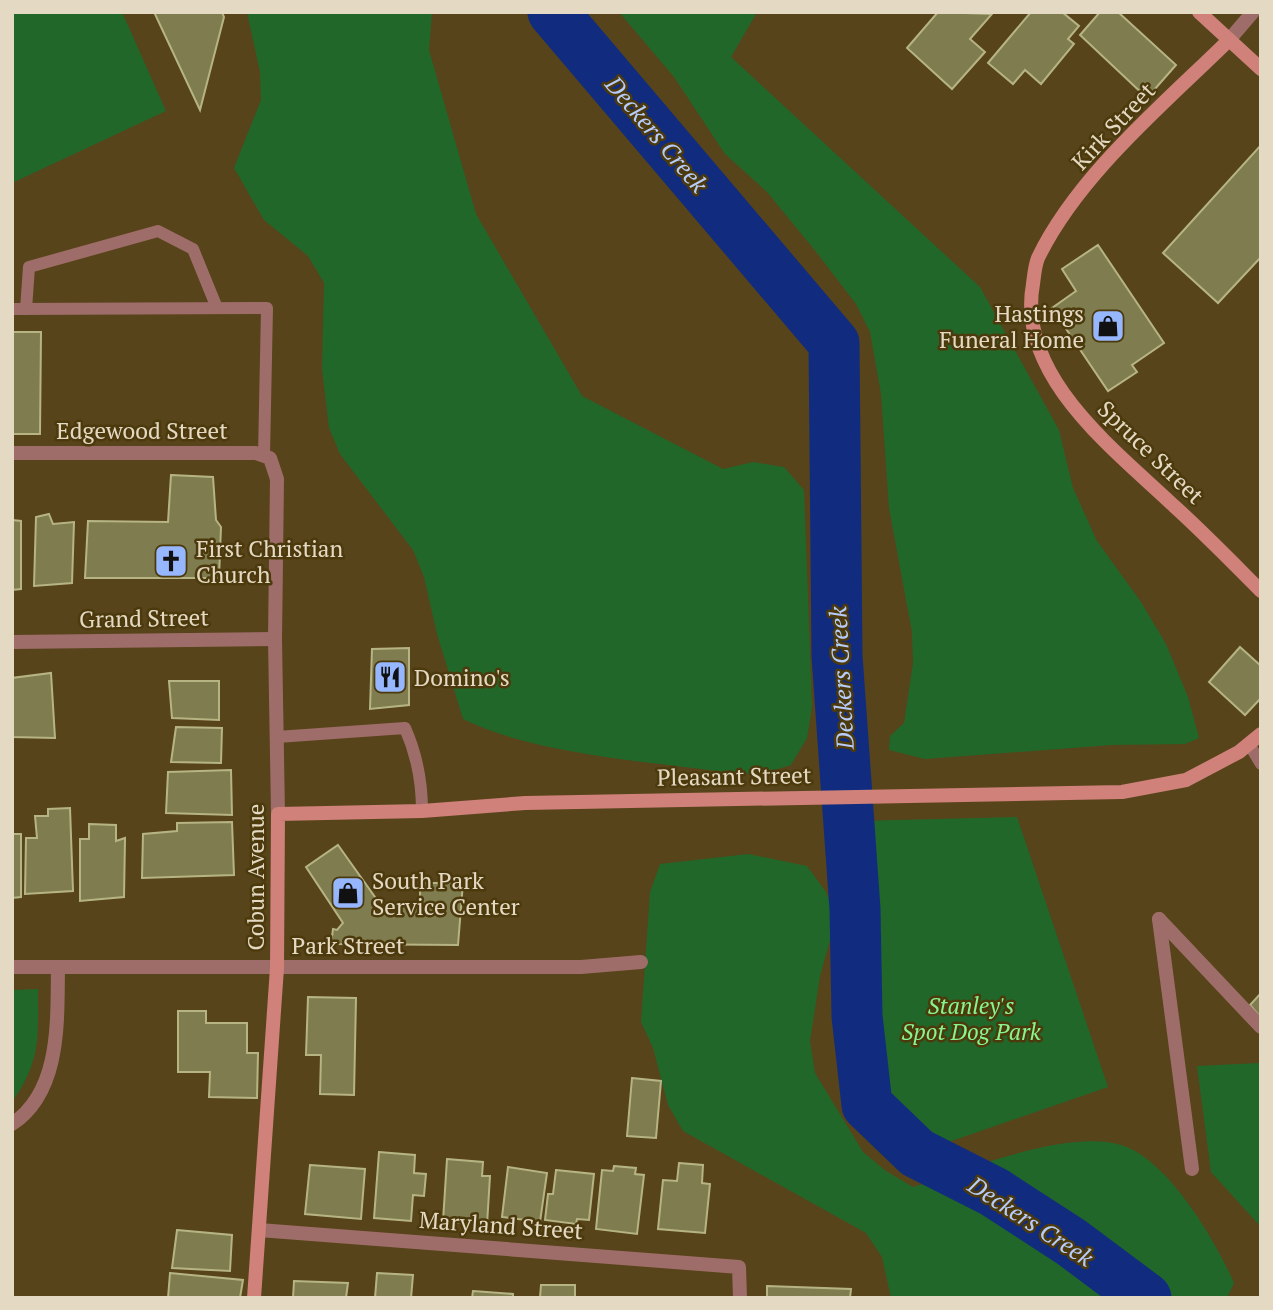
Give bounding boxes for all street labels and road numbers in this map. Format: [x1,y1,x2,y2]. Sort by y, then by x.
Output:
street label: Kirk Street [1064,75,1162,177]
street label: Spruce Street [1091,394,1211,511]
street label: Edgewood Street [56,415,228,446]
street label: Grand Street [79,601,210,635]
street label: Pleasant Street [656,759,812,793]
street label: Cobun Avenue [240,804,271,950]
street label: Park Street [292,930,405,961]
street label: Maryland Street [418,1204,585,1246]

